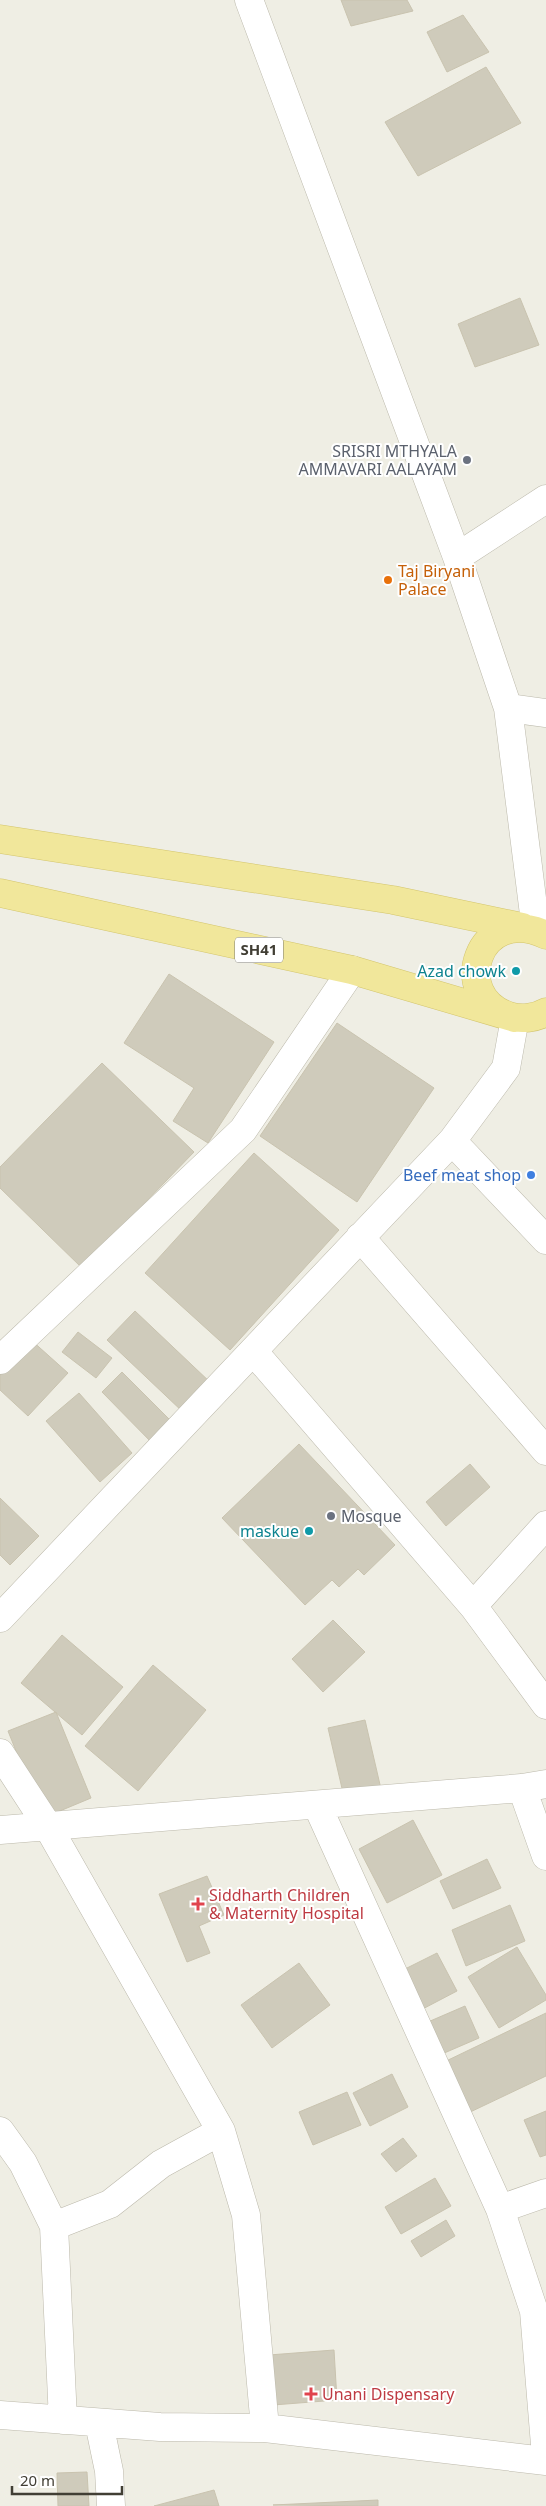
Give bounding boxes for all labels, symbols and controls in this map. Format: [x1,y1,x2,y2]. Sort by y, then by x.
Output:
place label: SRISRI MTHYALA AMMAVARI AALAYAM [299,440,458,480]
marker: SRISRI MTHYALA AMMAVARI AALAYAM [461,454,473,466]
place label: Taj Biryani Palace [398,560,475,600]
marker: Taj Biryani Palace [382,574,394,586]
road number: SH41 [235,938,283,962]
place label: Azad chowk [417,960,506,982]
marker: Azad chowk [510,965,522,977]
place label: Beef meat shop [403,1164,521,1186]
marker: Beef meat shop [525,1169,537,1181]
place label: Mosque [341,1505,402,1527]
marker: Mosque [325,1510,337,1522]
place label: maskue [240,1520,299,1542]
marker: maskue [303,1525,315,1537]
place label: Siddharth Children & Maternity Hospital [209,1884,364,1924]
marker: Siddharth Children & Maternity Hospital [191,1897,205,1911]
place label: Unani Dispensary [322,2383,455,2405]
marker: Unani Dispensary [304,2387,318,2401]
scale bar [12,2464,122,2496]
text: 20 m [20,2470,55,2490]

